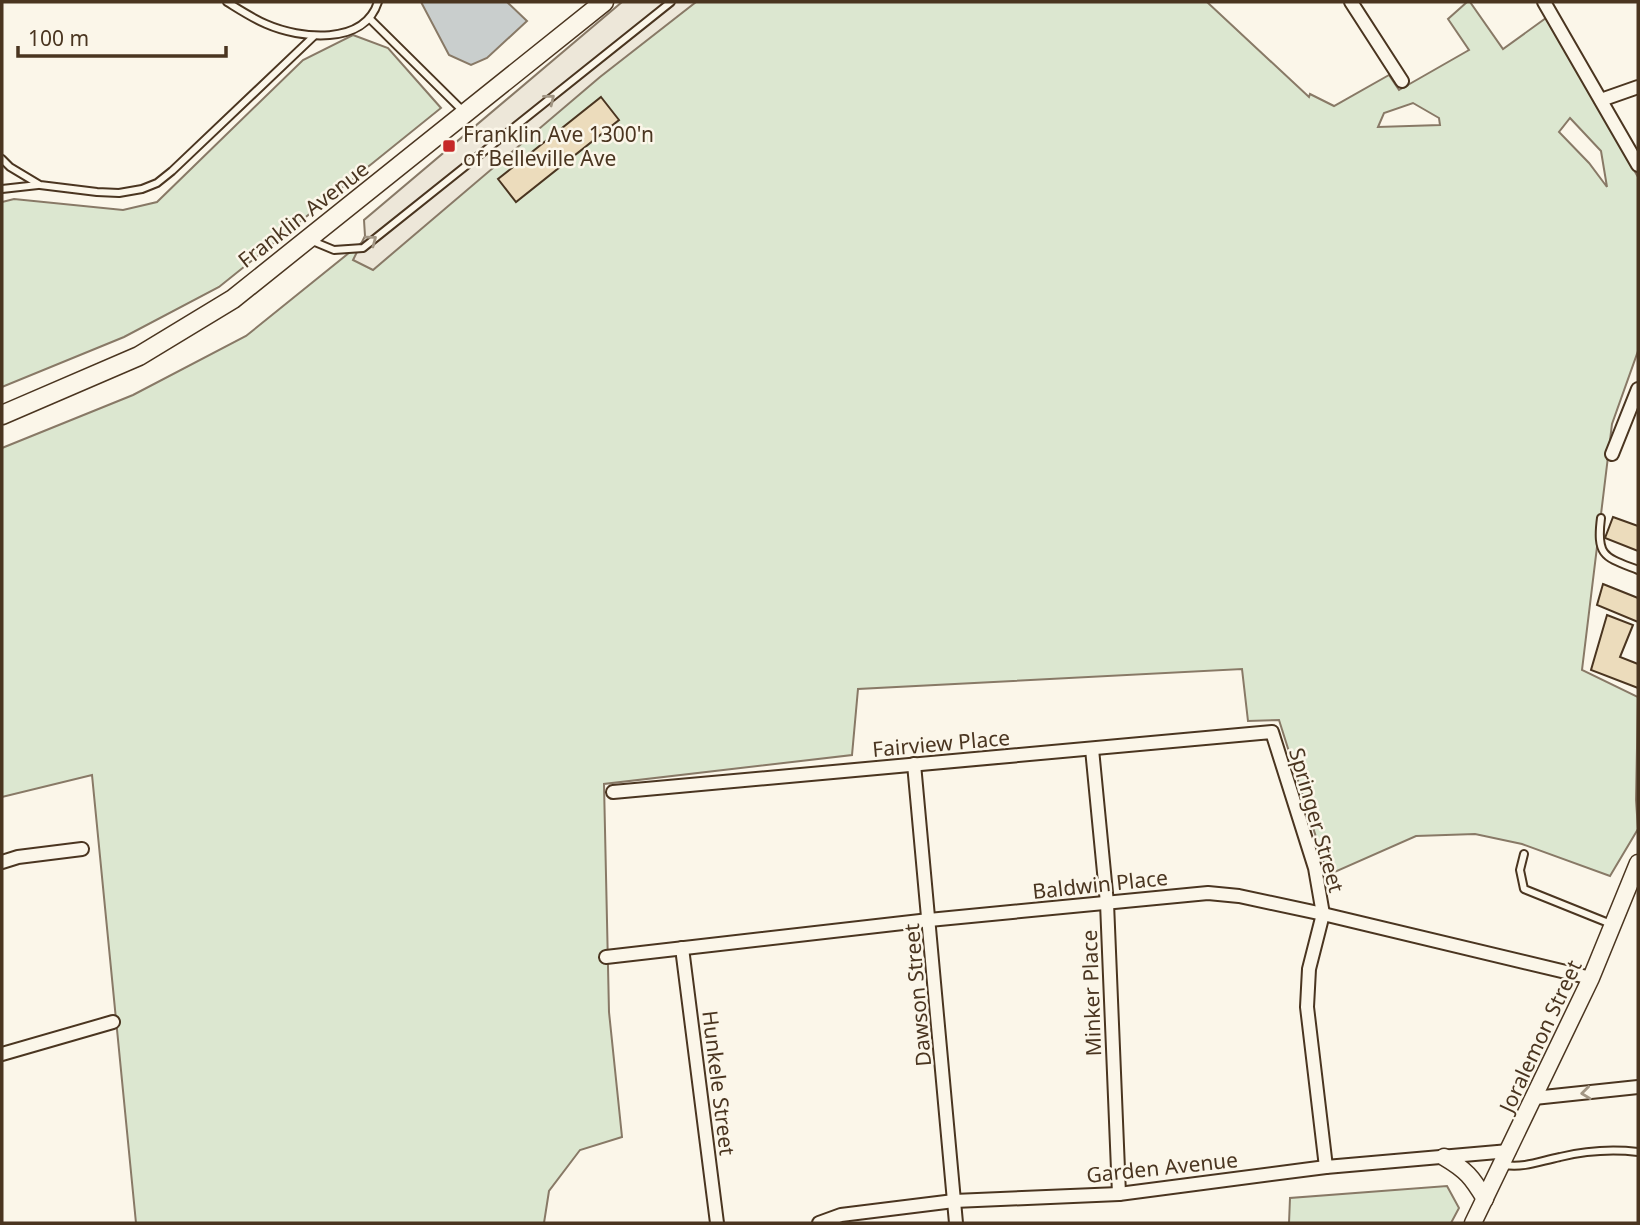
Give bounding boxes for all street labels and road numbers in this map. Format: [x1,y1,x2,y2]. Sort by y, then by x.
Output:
street label: Franklin Avenue [232,154,374,274]
street label: Fairview Place [871,723,1011,763]
street label: Springer Street [1283,745,1351,896]
street label: Baldwin Place [1031,863,1169,905]
street label: Dawson Street [897,922,937,1068]
street label: Minker Place [1075,929,1107,1057]
street label: Joralemon Street [1492,955,1588,1119]
street label: Hunkele Street [696,1009,742,1158]
street label: Garden Avenue [1085,1145,1239,1189]

